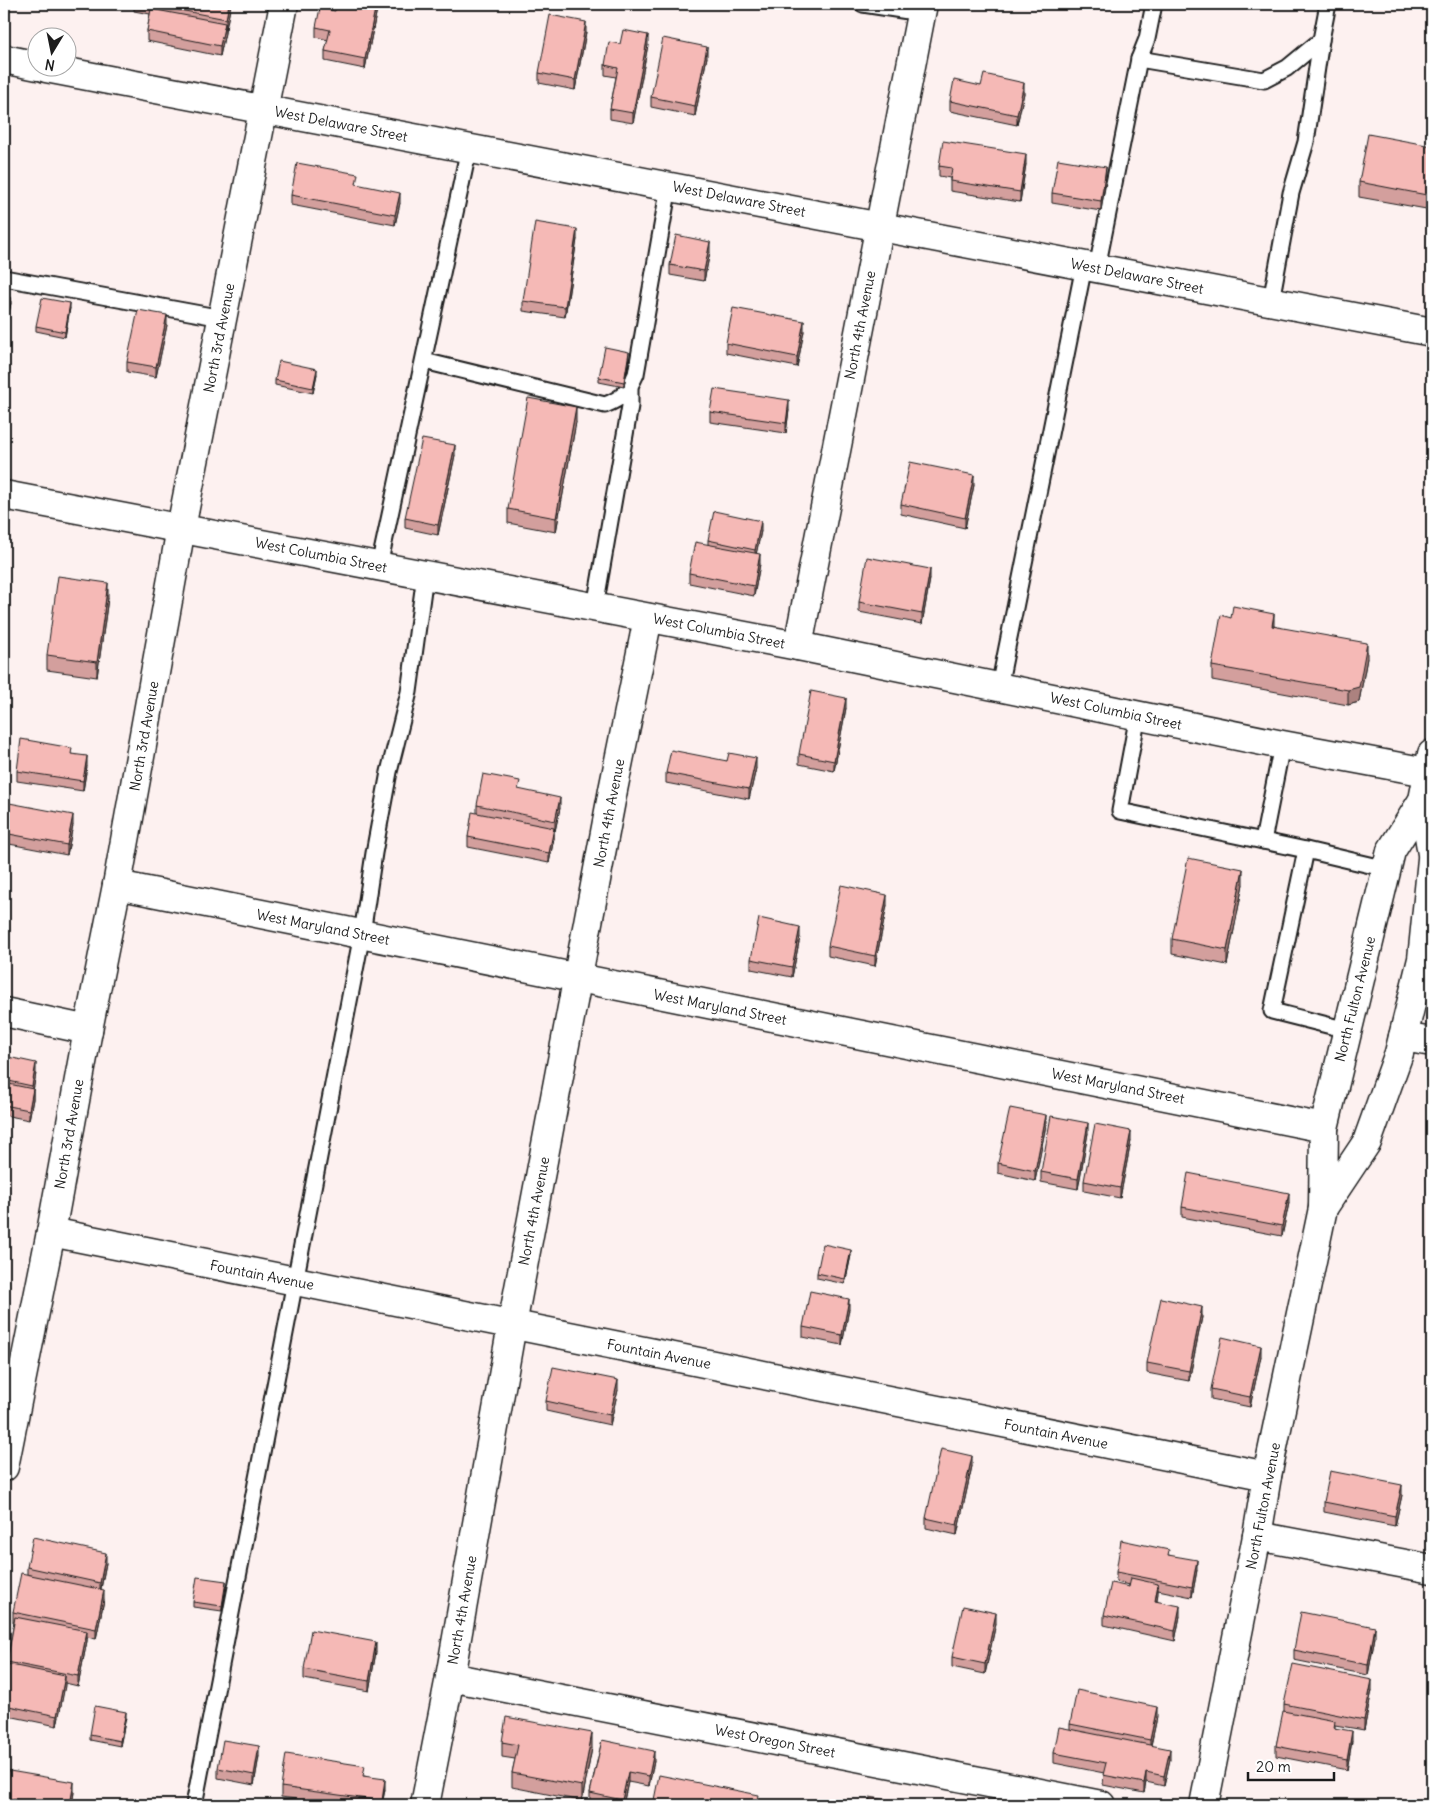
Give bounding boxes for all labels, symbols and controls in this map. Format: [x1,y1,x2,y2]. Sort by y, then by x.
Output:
north arrow [28,28,78,78]
text: N [43,55,56,75]
street label: West Delaware Street [273,102,409,146]
street label: West Delaware Street [671,177,807,221]
street label: West Delaware Street [1069,254,1205,298]
street label: North 4th Avenue [841,269,879,381]
street label: North 3rd Avenue [200,282,238,394]
street label: West Columbia Street [253,533,389,577]
street label: West Columbia Street [651,609,787,653]
street label: North 3rd Avenue [125,680,163,792]
street label: West Columbia Street [1048,688,1184,734]
street label: North 4th Avenue [590,757,628,869]
street label: West Maryland Street [255,905,391,949]
street label: North Fulton Avenue [1331,934,1379,1064]
street label: West Maryland Street [652,985,788,1029]
street label: West Maryland Street [1050,1064,1186,1108]
street label: North 3rd Avenue [50,1078,88,1190]
street label: North 4th Avenue [515,1155,553,1267]
street label: Fountain Avenue [208,1256,316,1294]
street label: Fountain Avenue [605,1335,713,1373]
street label: Fountain Avenue [1002,1415,1110,1453]
street label: North Fulton Avenue [1242,1441,1284,1571]
street label: North 4th Avenue [444,1554,480,1666]
street label: West Oregon Street [713,1720,837,1762]
scale bar [1248,1749,1335,1781]
text: 20 m [1256,1757,1291,1776]

